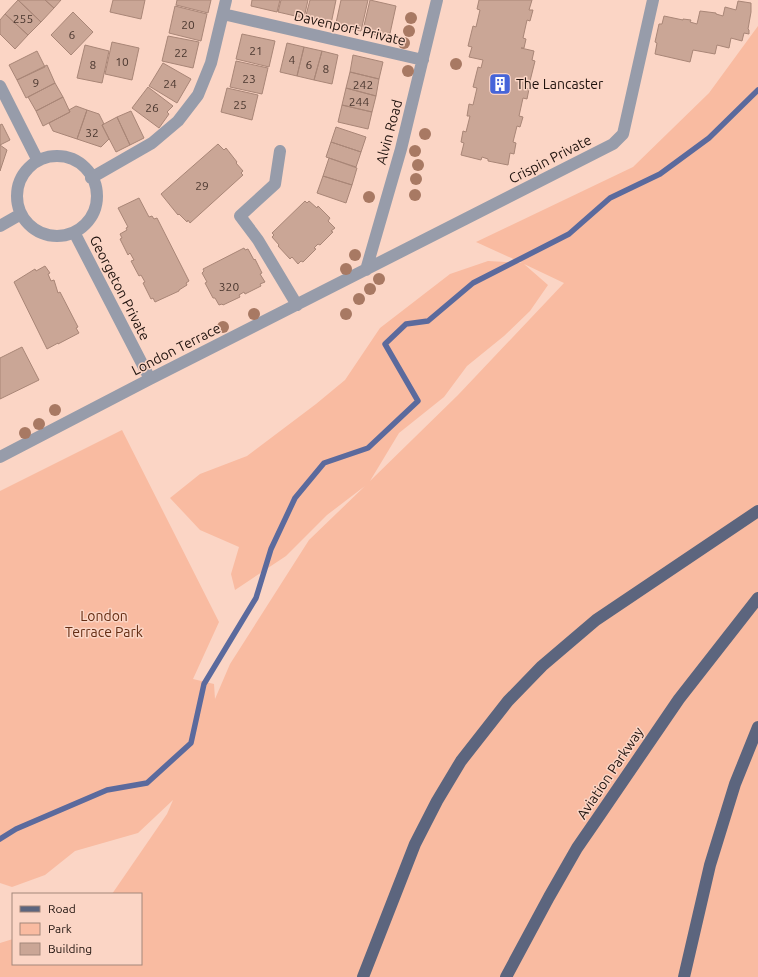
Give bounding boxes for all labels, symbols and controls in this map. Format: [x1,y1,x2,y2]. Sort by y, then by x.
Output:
street label: Davenport Private [293,7,407,49]
house number: 255 [13,12,33,25]
house number: 20 [181,18,195,31]
house number: 6 [69,28,76,41]
house number: 21 [249,44,263,57]
house number: 22 [174,46,188,59]
house number: 4 [289,53,296,66]
house number: 10 [115,55,129,68]
house number: 8 [90,58,97,71]
house number: 6 [306,58,313,71]
house number: 8 [323,62,330,75]
building icon: The Lancaster [487,71,513,97]
house number: 23 [242,72,256,85]
house number: 9 [33,76,39,89]
place label: The Lancaster [516,76,604,92]
house number: 24 [163,77,177,90]
house number: 242 [353,78,373,91]
house number: 244 [349,95,369,108]
house number: 25 [233,98,247,111]
street label: Alvin Road [373,98,405,166]
house number: 26 [145,101,159,114]
house number: 32 [85,126,99,139]
street label: Crispin Private [506,131,594,187]
house number: 29 [195,179,209,192]
street label: Georgeton Private [87,233,153,343]
house number: 320 [219,280,239,293]
street label: London Terrace [129,320,223,378]
park label: London Terrace Park [65,608,143,640]
street label: Aviation Parkway [573,724,647,822]
legend [12,893,142,965]
text: Road [48,902,76,915]
text: Park [48,922,72,935]
text: Building [48,942,92,955]

